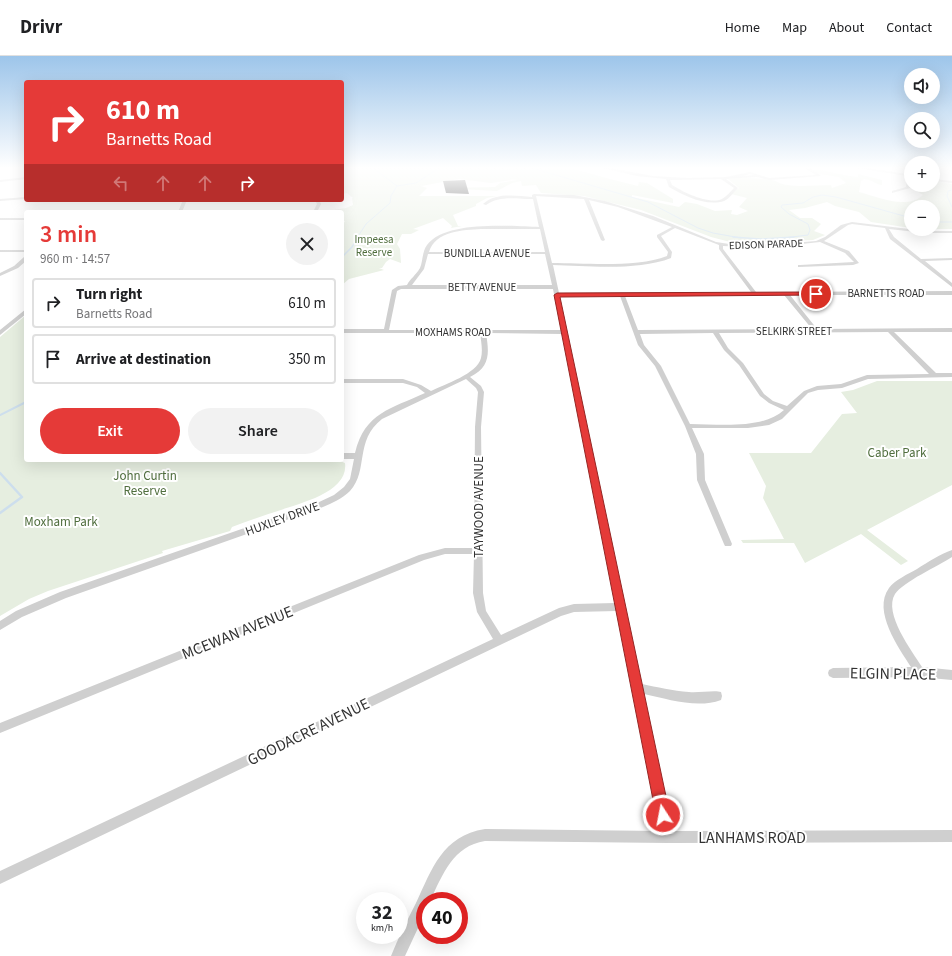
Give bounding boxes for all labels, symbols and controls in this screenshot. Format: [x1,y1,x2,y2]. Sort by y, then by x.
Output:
text: Drivr [20,14,62,41]
text: Home [725,18,760,38]
text: Map [782,18,807,38]
text: About [829,18,864,38]
text: Contact [886,18,932,38]
map controls [904,68,940,236]
button: sound [904,68,940,104]
text: 610 m [106,90,180,130]
icon: right [40,96,92,148]
button: search [904,112,940,148]
text: Barnetts Road [106,127,212,152]
button: + [904,156,940,192]
icon: left [110,172,132,194]
icon: ahead [152,172,174,194]
icon: ahead [194,172,216,194]
icon: right [236,172,258,194]
button: − [904,200,940,236]
text: 3 min [40,217,97,252]
button: close [286,223,328,265]
park label: Impeesa Reserve [354,232,394,260]
street label: EDISON PARADE [729,236,804,253]
street label: BUNDILLA AVENUE [444,246,530,261]
text: 960 m · 14:57 [40,250,110,268]
pin [799,277,833,311]
street label: BETTY AVENUE [448,280,517,295]
icon: arrive [805,283,827,305]
text: Turn right [76,284,142,305]
street label: BARNETTS ROAD [847,286,925,301]
icon: right [42,292,64,314]
text: 610 m [288,293,326,314]
text: Barnetts Road [76,305,152,323]
street label: SELKIRK STREET [756,324,832,339]
street label: MOXHAMS ROAD [415,325,491,340]
icon: arrive [42,348,64,370]
text: Arrive at destination [76,349,211,370]
text: 350 m [288,349,326,370]
button: Exit [40,408,180,454]
button: Share [188,408,328,454]
park label: Caber Park [867,444,927,462]
street label: TAYWOOD AVENUE [470,456,488,558]
park label: John Curtin Reserve [113,467,177,500]
street label: HUXLEY DRIVE [243,497,322,541]
park label: Moxham Park [24,513,98,531]
street label: MCEWAN AVENUE [178,601,296,665]
street label: ELGIN PLACE [850,662,936,686]
street label: GOODACRE AVENUE [244,693,373,771]
position arrow [642,794,684,836]
street label: LANHAMS ROAD [698,827,806,849]
speed limit sign: 40 [416,892,468,944]
text: 32 [371,899,393,927]
text: km/h [371,921,393,935]

